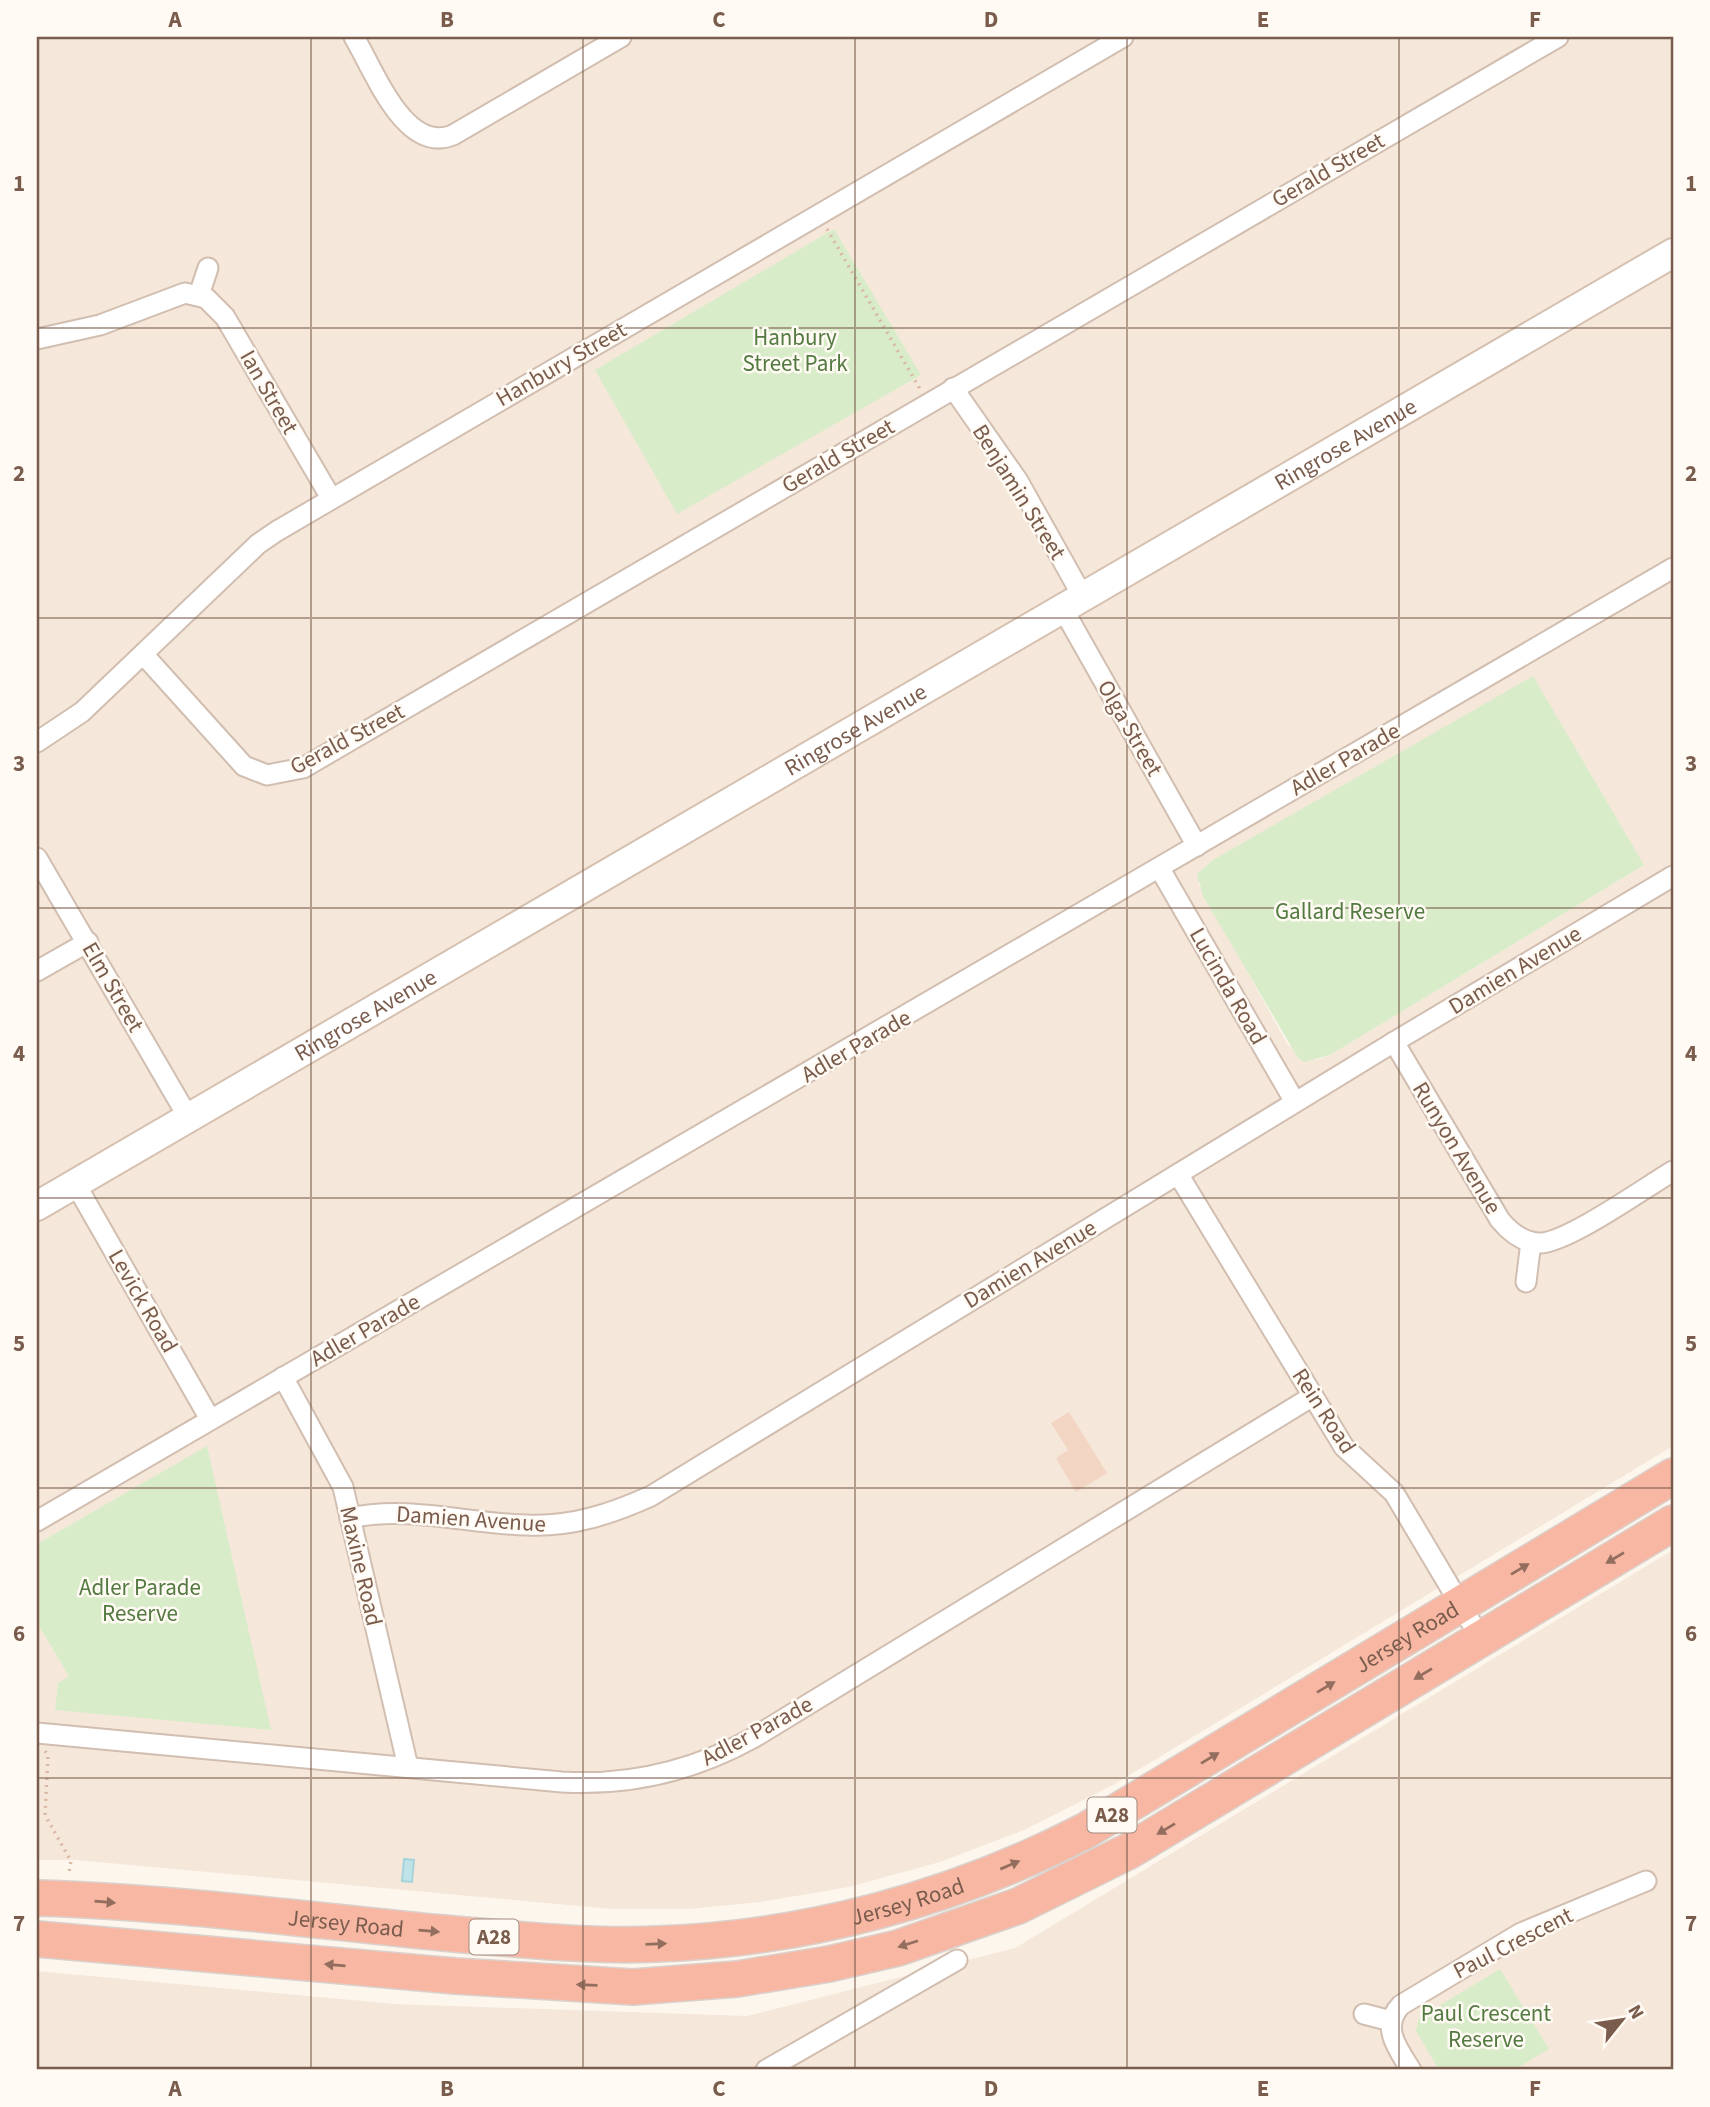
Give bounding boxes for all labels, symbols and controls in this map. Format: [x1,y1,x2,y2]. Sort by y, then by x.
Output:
text: A [167,3,182,36]
text: B [440,3,454,36]
text: C [712,3,726,36]
text: D [984,3,998,36]
text: E [1257,3,1269,36]
text: F [1529,3,1541,36]
street label: Gerald Street [1265,124,1391,216]
text: 1 [13,167,25,200]
text: 1 [1685,167,1697,200]
street label: Hanbury Street [490,313,633,415]
park label: Hanbury Street Park [742,321,848,380]
street label: Ian Street [232,344,307,440]
street label: Ringrose Avenue [1268,389,1423,498]
street label: Gerald Street [775,410,901,502]
street label: Benjamin Street [964,418,1074,566]
text: 2 [13,457,25,490]
text: 2 [1685,457,1697,490]
street label: Olga Street [1089,674,1171,782]
street label: Ringrose Avenue [778,675,933,784]
street label: Gerald Street [284,695,410,783]
street label: Adler Parade [1284,714,1406,804]
text: 3 [13,747,25,780]
text: 3 [1685,747,1697,780]
park label: Gallard Reserve [1275,895,1425,928]
street label: Damien Avenue [1442,917,1588,1023]
street label: Lucinda Road [1181,921,1275,1051]
street label: Elm Street [74,936,152,1038]
street label: Ringrose Avenue [288,960,443,1069]
street label: Adler Parade [795,1001,917,1091]
text: 4 [13,1037,25,1070]
text: 4 [1685,1037,1697,1070]
street label: Runyon Avenue [1404,1075,1510,1221]
street label: Damien Avenue [957,1211,1103,1317]
street label: Levick Road [100,1243,186,1359]
street label: Adler Parade [304,1285,426,1375]
text: 5 [13,1327,25,1360]
text: 5 [1685,1327,1697,1360]
street label: Rein Road [1284,1362,1364,1460]
street label: Damien Avenue [395,1497,547,1541]
street label: Maxine Road [331,1503,391,1629]
one-way arrow [1605,1552,1624,1564]
one-way arrow [1510,1563,1529,1575]
park label: Adler Parade Reserve [79,1571,201,1630]
street label: Jersey Road [1348,1593,1465,1681]
text: 6 [13,1617,25,1650]
text: 6 [1685,1617,1697,1650]
one-way arrow [1414,1668,1433,1681]
one-way arrow [1317,1681,1336,1693]
street label: Adler Parade [695,1688,819,1774]
one-way arrow [1200,1751,1219,1764]
road number: A28 [1088,1798,1136,1832]
one-way arrow [1156,1823,1175,1835]
one-way arrow [999,1859,1020,1870]
street label: Jersey Road [848,1869,969,1934]
one-way arrow [94,1897,116,1908]
street label: Paul Crescent [1447,1899,1579,1987]
street label: Jersey Road [286,1901,406,1946]
text: 7 [13,1907,25,1940]
text: 7 [1685,1907,1697,1940]
road number: A28 [470,1920,518,1954]
one-way arrow [418,1926,440,1937]
one-way arrow [645,1939,667,1950]
one-way arrow [897,1940,918,1950]
one-way arrow [324,1959,346,1970]
one-way arrow [575,1980,597,1991]
north arrow [1588,1984,1658,2054]
park label: Paul Crescent Reserve [1421,1997,1551,2056]
text: N [1621,2000,1650,2024]
text: A [167,2072,182,2105]
text: B [440,2072,454,2105]
text: C [712,2072,726,2105]
text: D [984,2072,998,2105]
text: E [1257,2072,1269,2105]
text: F [1529,2072,1541,2105]

